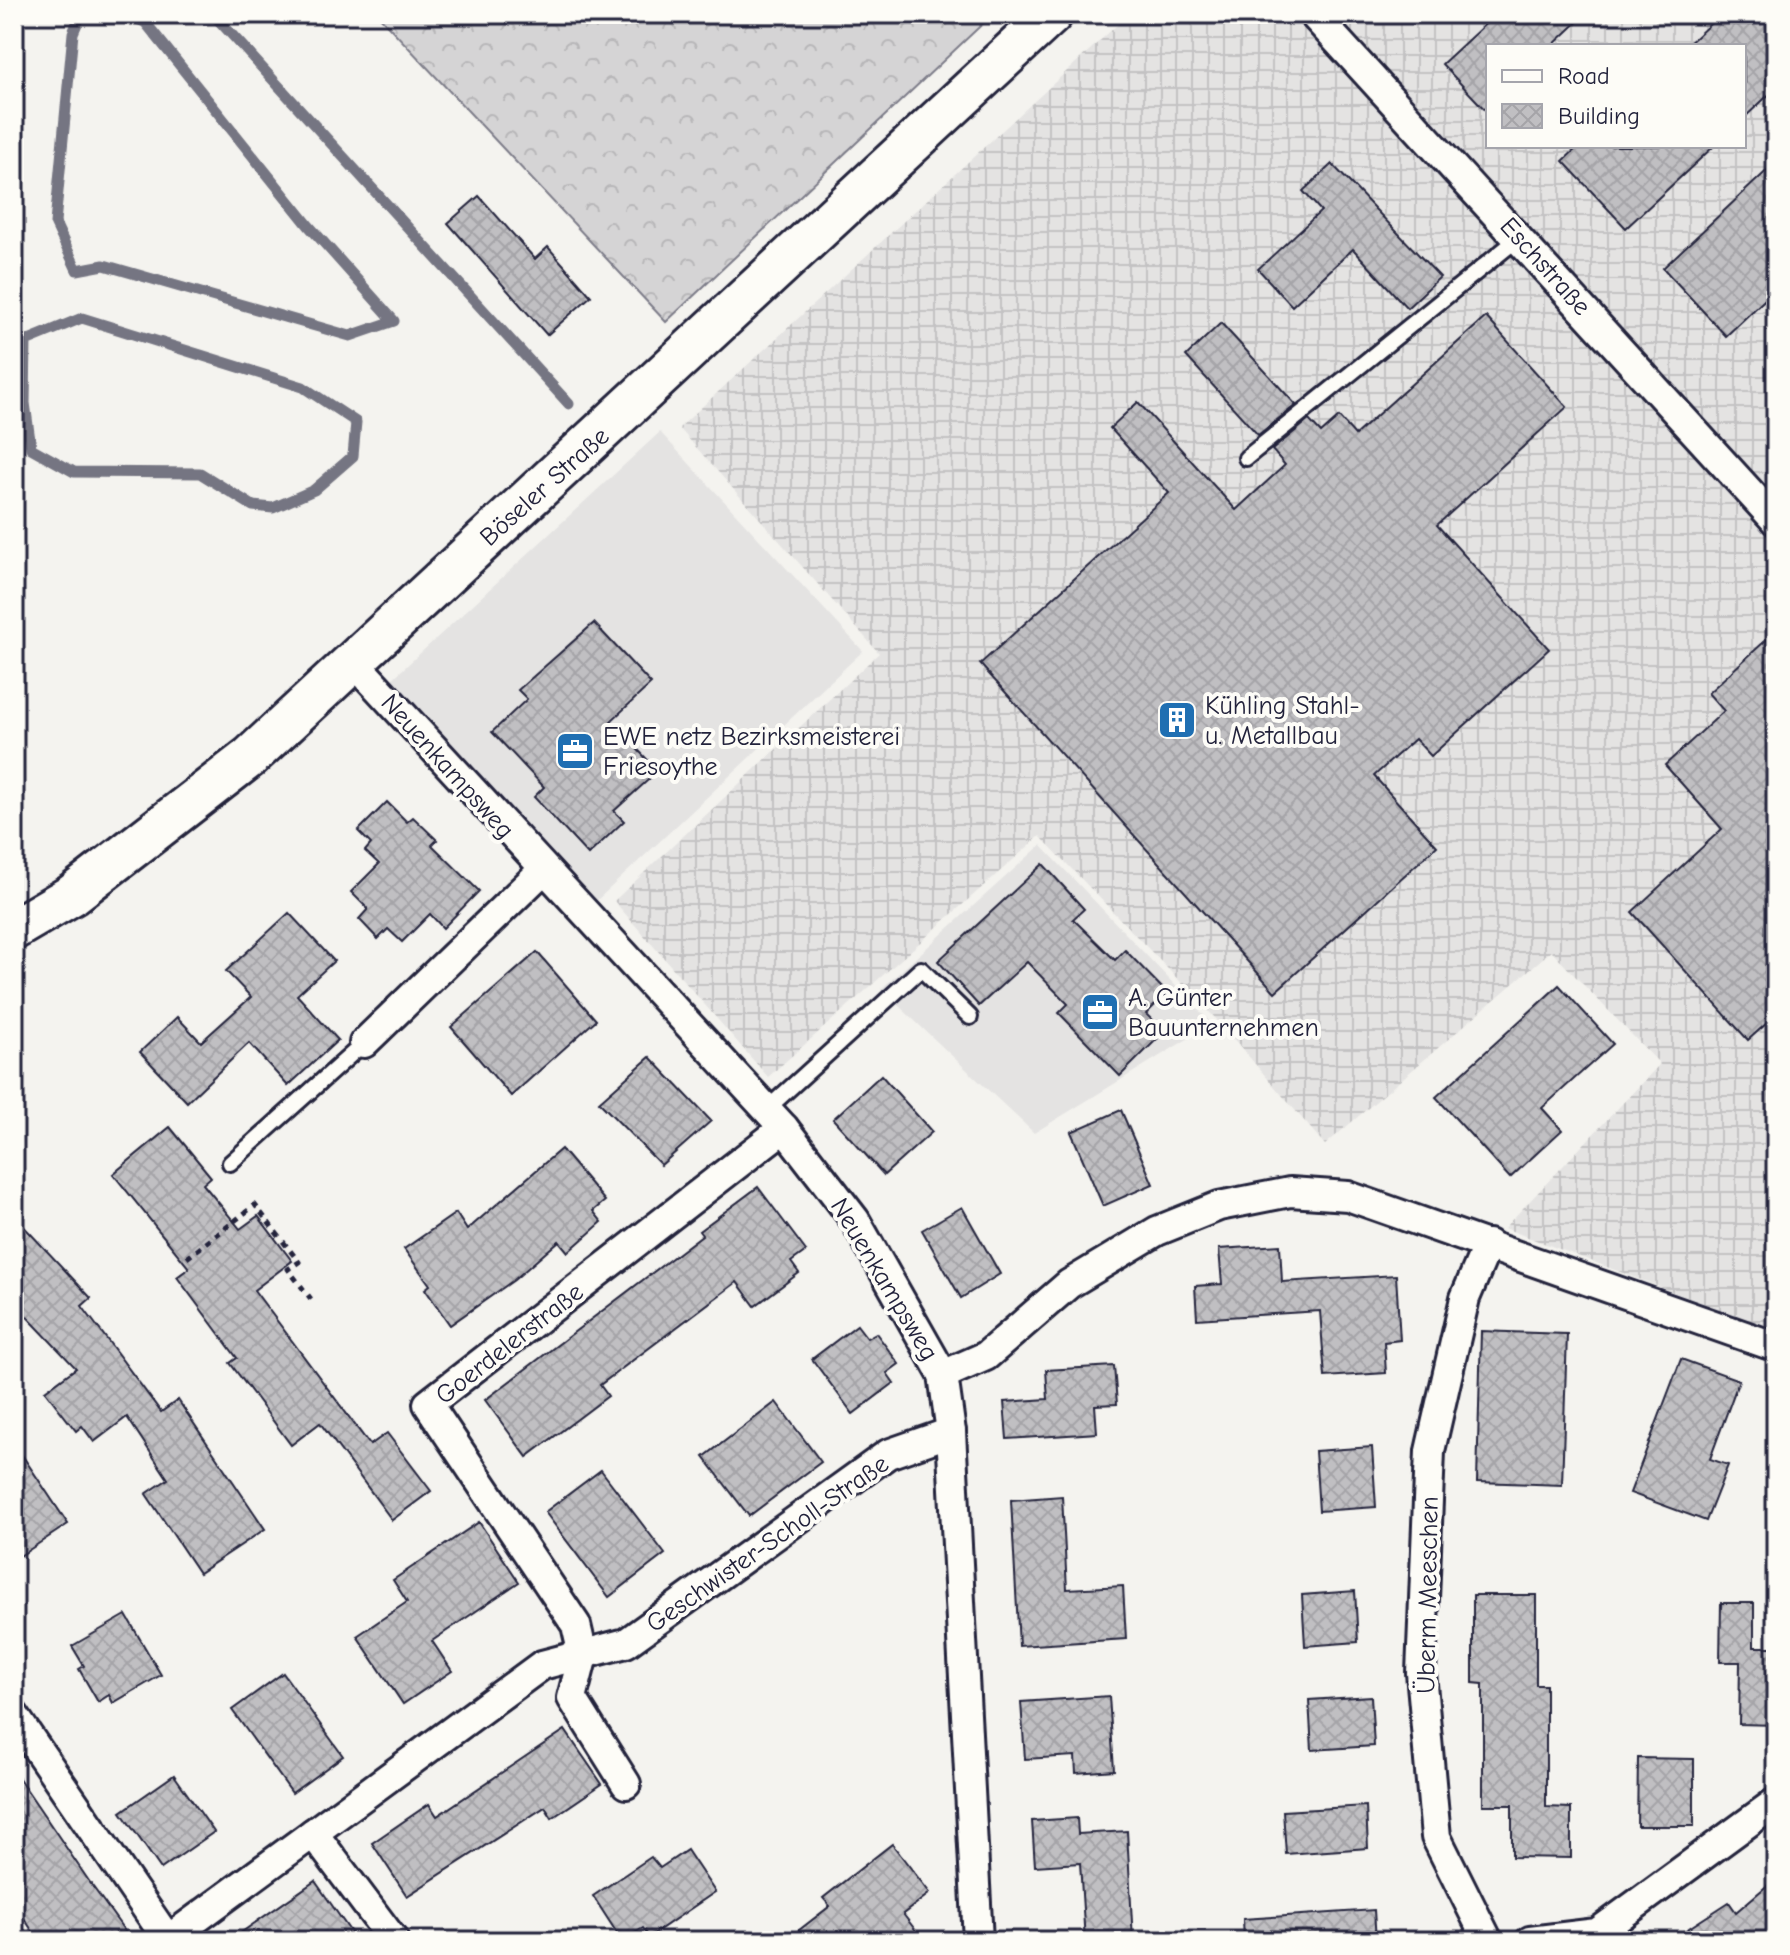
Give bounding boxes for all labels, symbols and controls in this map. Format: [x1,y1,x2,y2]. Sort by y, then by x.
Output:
legend [1486,44,1746,148]
text: Road [1558,62,1610,90]
text: Building [1558,102,1640,130]
street label: Eschstraße [1494,212,1597,322]
street label: Böseler Straße [474,421,615,552]
street label: Neuenkampsweg [375,688,520,845]
place label: Kühling Stahl- u. Metallbau [1205,691,1360,751]
building icon: Kühling Stahl- u. Metallbau [1156,699,1198,741]
place label: EWE netz Bezirksmeisterei Friesoythe [603,722,900,782]
office icon: EWE netz Bezirksmeisterei Friesoythe [554,730,596,772]
place label: A. Günter Bauunternehmen [1128,983,1319,1043]
office icon: A. Günter Bauunternehmen [1079,991,1121,1033]
street label: Neuenkampsweg [824,1193,944,1366]
street label: Goerdelerstraße [430,1277,589,1411]
street label: Geschwister-Scholl-Straße [641,1449,894,1639]
street label: Überm Meeschen [1411,1496,1445,1694]

